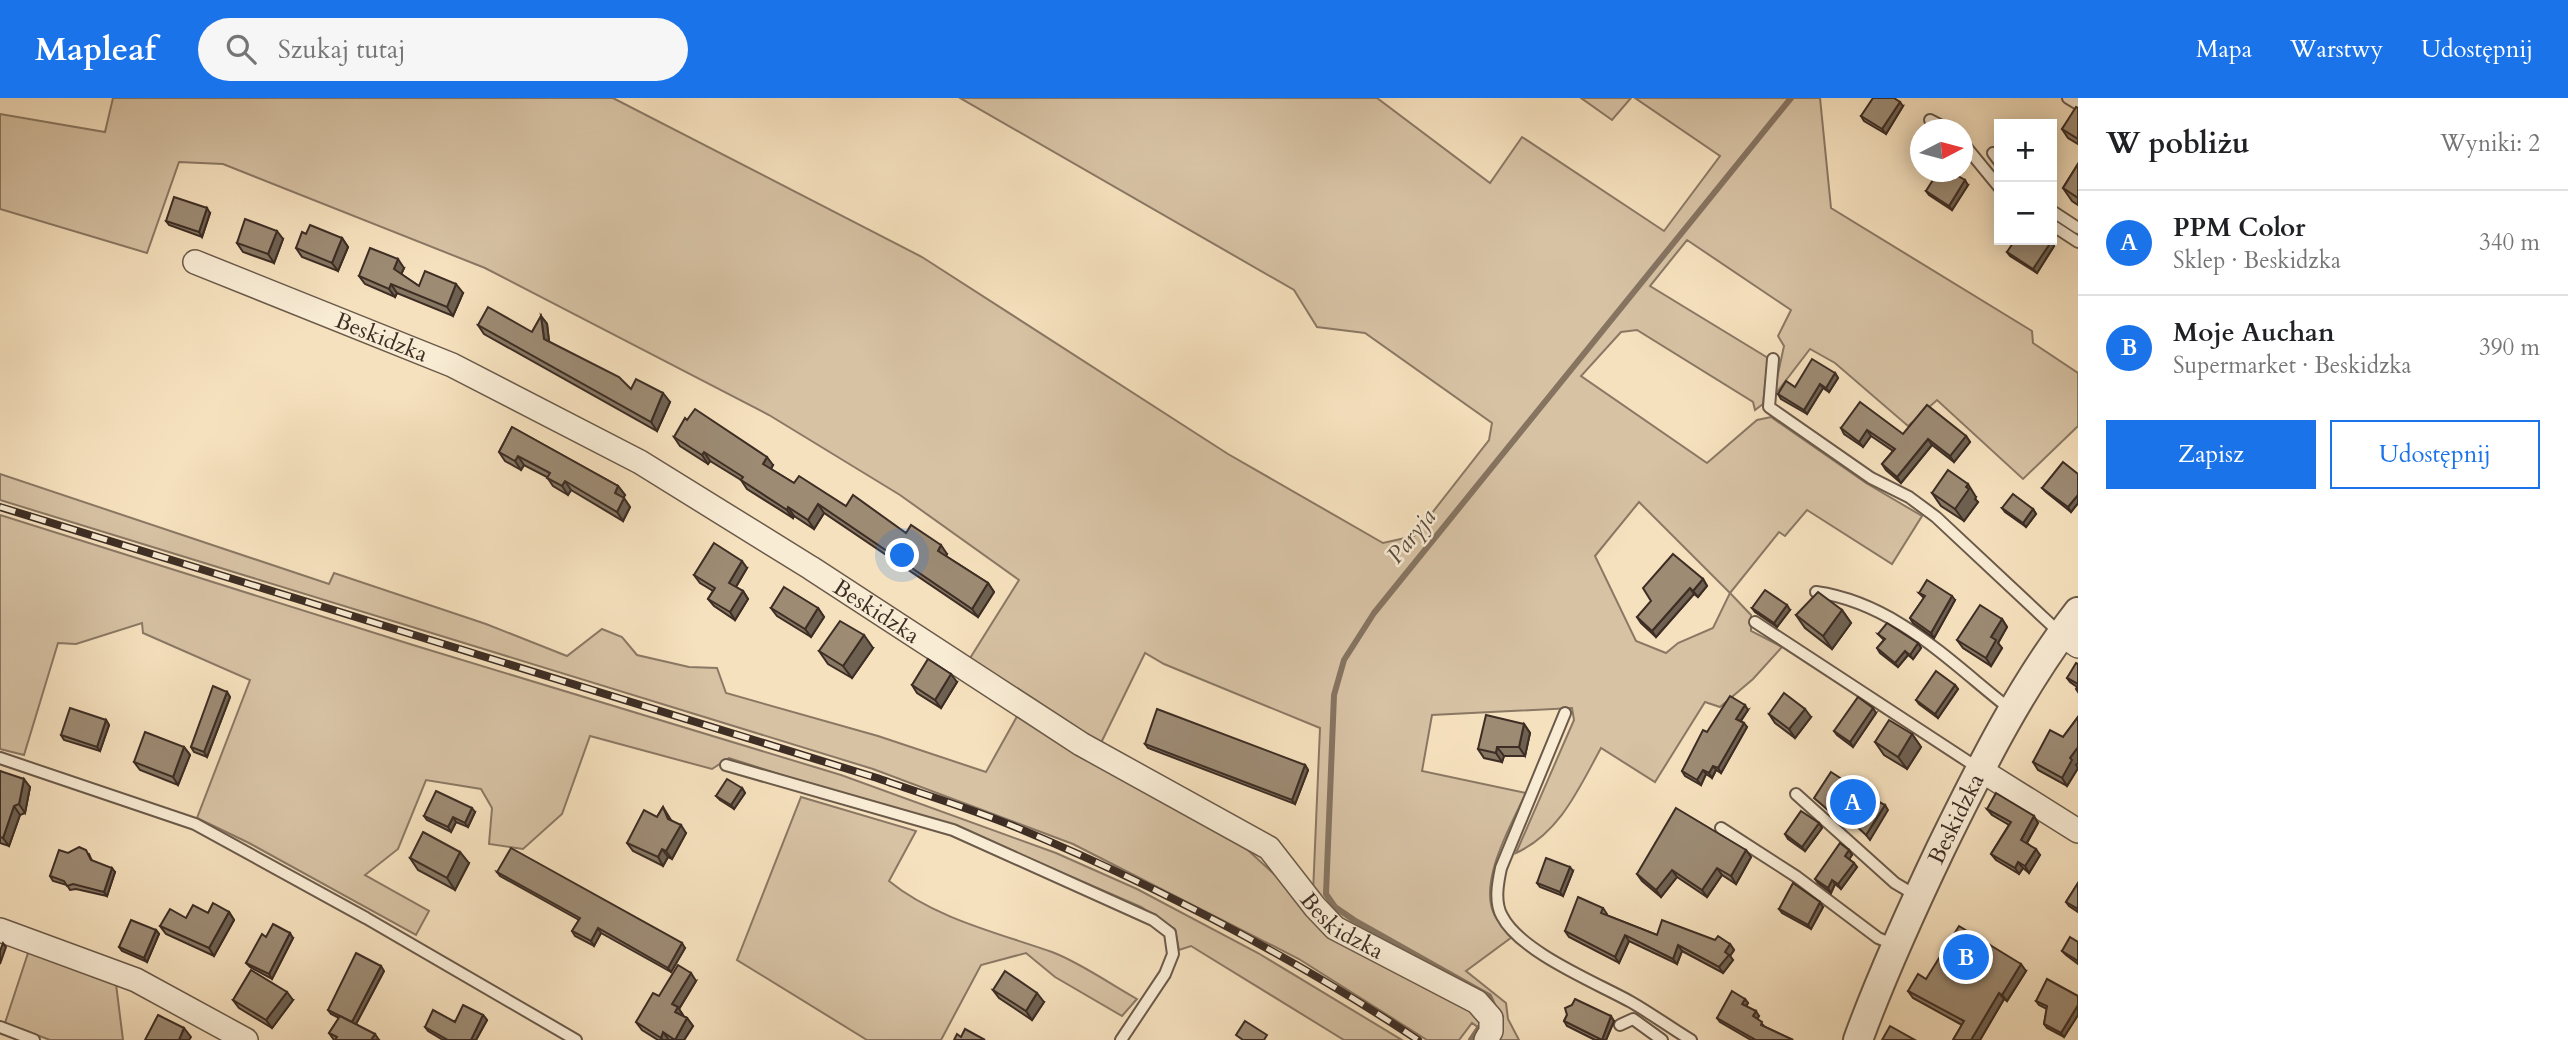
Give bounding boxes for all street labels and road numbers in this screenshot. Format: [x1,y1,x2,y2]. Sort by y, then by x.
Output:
street label: Beskidzka [330,305,432,370]
street label: Beskidzka [827,572,926,651]
street label: Beskidzka [1921,768,1992,869]
street label: Beskidzka [1293,886,1389,967]

